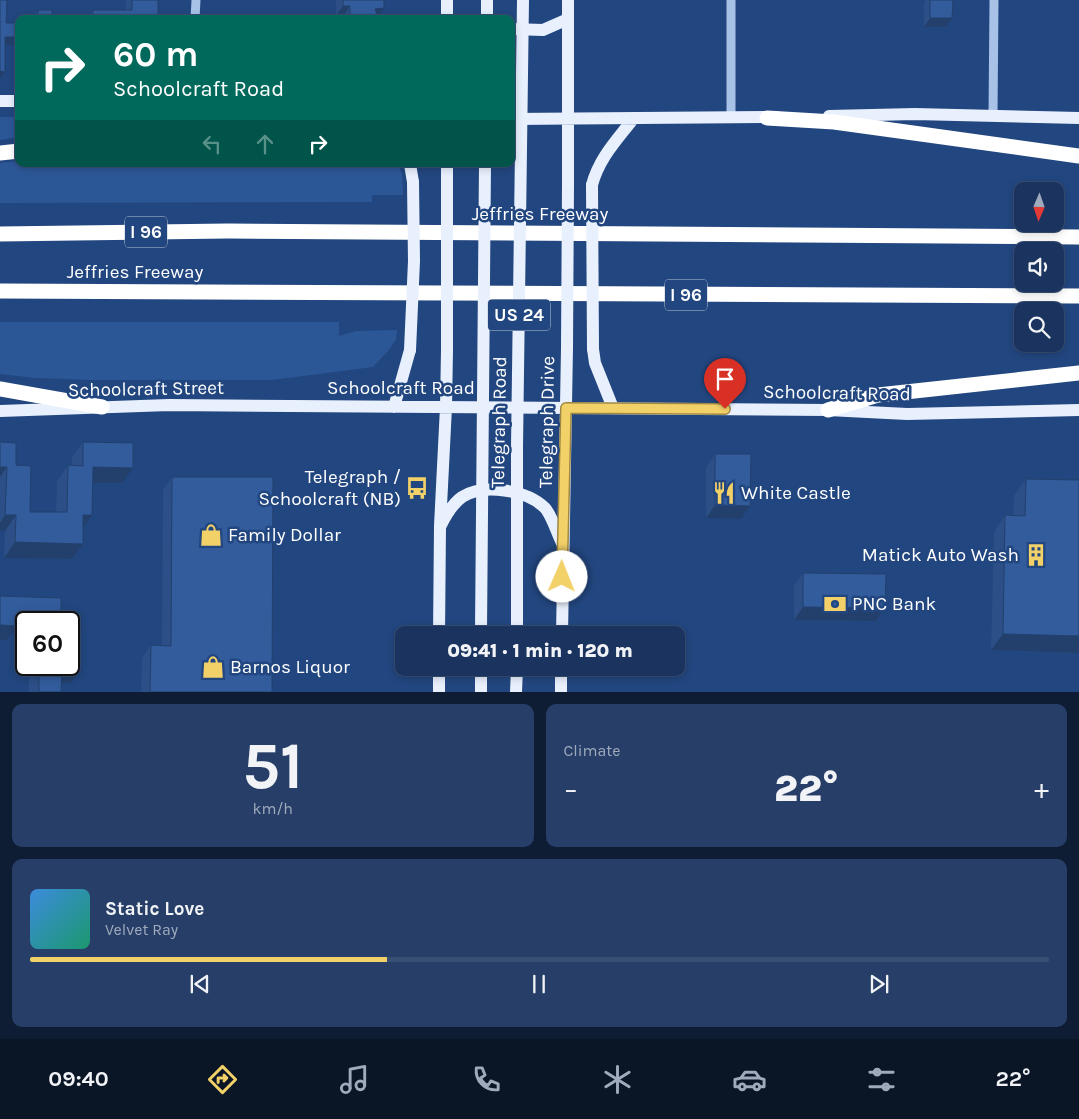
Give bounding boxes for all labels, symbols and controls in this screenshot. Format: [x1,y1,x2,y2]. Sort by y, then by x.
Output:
text: 60 m [113,34,198,75]
icon: right [30,35,95,100]
text: Schoolcraft Road [113,76,284,102]
icon: left [198,130,226,158]
icon: ahead [251,130,279,158]
icon: right [304,130,332,158]
north arrow [1014,182,1064,232]
map controls [1014,182,1064,352]
street label: Jeffries Freeway [472,203,608,225]
road number: I 96 [125,216,167,248]
button: sound [1014,242,1064,292]
street label: Jeffries Freeway [67,261,203,283]
road number: I 96 [665,280,707,310]
road number: US 24 [488,300,550,330]
button: search [1014,302,1064,352]
street label: Telegraph Road [487,356,511,488]
street label: Telegraph Drive [535,356,559,488]
pin [704,358,746,409]
icon: arrive [711,365,739,393]
street label: Schoolcraft Street [68,377,224,401]
street label: Schoolcraft Road [327,377,475,399]
street label: Schoolcraft Road [763,381,911,405]
place label: Telegraph / Schoolcraft (NB) [259,466,401,510]
bus stop icon: Telegraph / Schoolcraft (NB) [404,475,430,501]
restaurant icon: White Castle [711,480,737,506]
place label: White Castle [741,482,851,504]
shop icon: Family Dollar [198,522,224,548]
place label: Family Dollar [228,524,341,546]
building icon: Matick Auto Wash [1023,542,1049,568]
place label: Matick Auto Wash [862,544,1019,566]
position arrow [535,550,587,602]
bank icon: PNC Bank [822,591,848,617]
place label: PNC Bank [852,593,936,615]
speed limit sign: 60 [15,611,80,676]
text: 09:41 · 1 min · 120 m [447,640,633,662]
shop icon: Barnos Liquor [200,654,226,680]
place label: Barnos Liquor [230,656,350,678]
text: 51 [242,728,303,804]
text: Climate [564,741,621,760]
text: 22° [774,766,839,811]
text: − [564,772,578,805]
text: + [1034,772,1049,805]
text: km/h [252,799,293,818]
text: Static Love [105,898,204,920]
text: Velvet Ray [105,920,178,939]
icon: previous [186,970,214,998]
icon: pause [525,970,553,998]
icon: next [865,970,893,998]
icon: directions [205,1062,240,1097]
icon: music [337,1062,372,1097]
icon: phone [469,1062,504,1097]
icon: climate [600,1062,635,1097]
icon: car [732,1062,767,1097]
icon: filters [864,1062,899,1097]
text: 09:40 [48,1066,109,1092]
text: 22° [995,1066,1031,1092]

